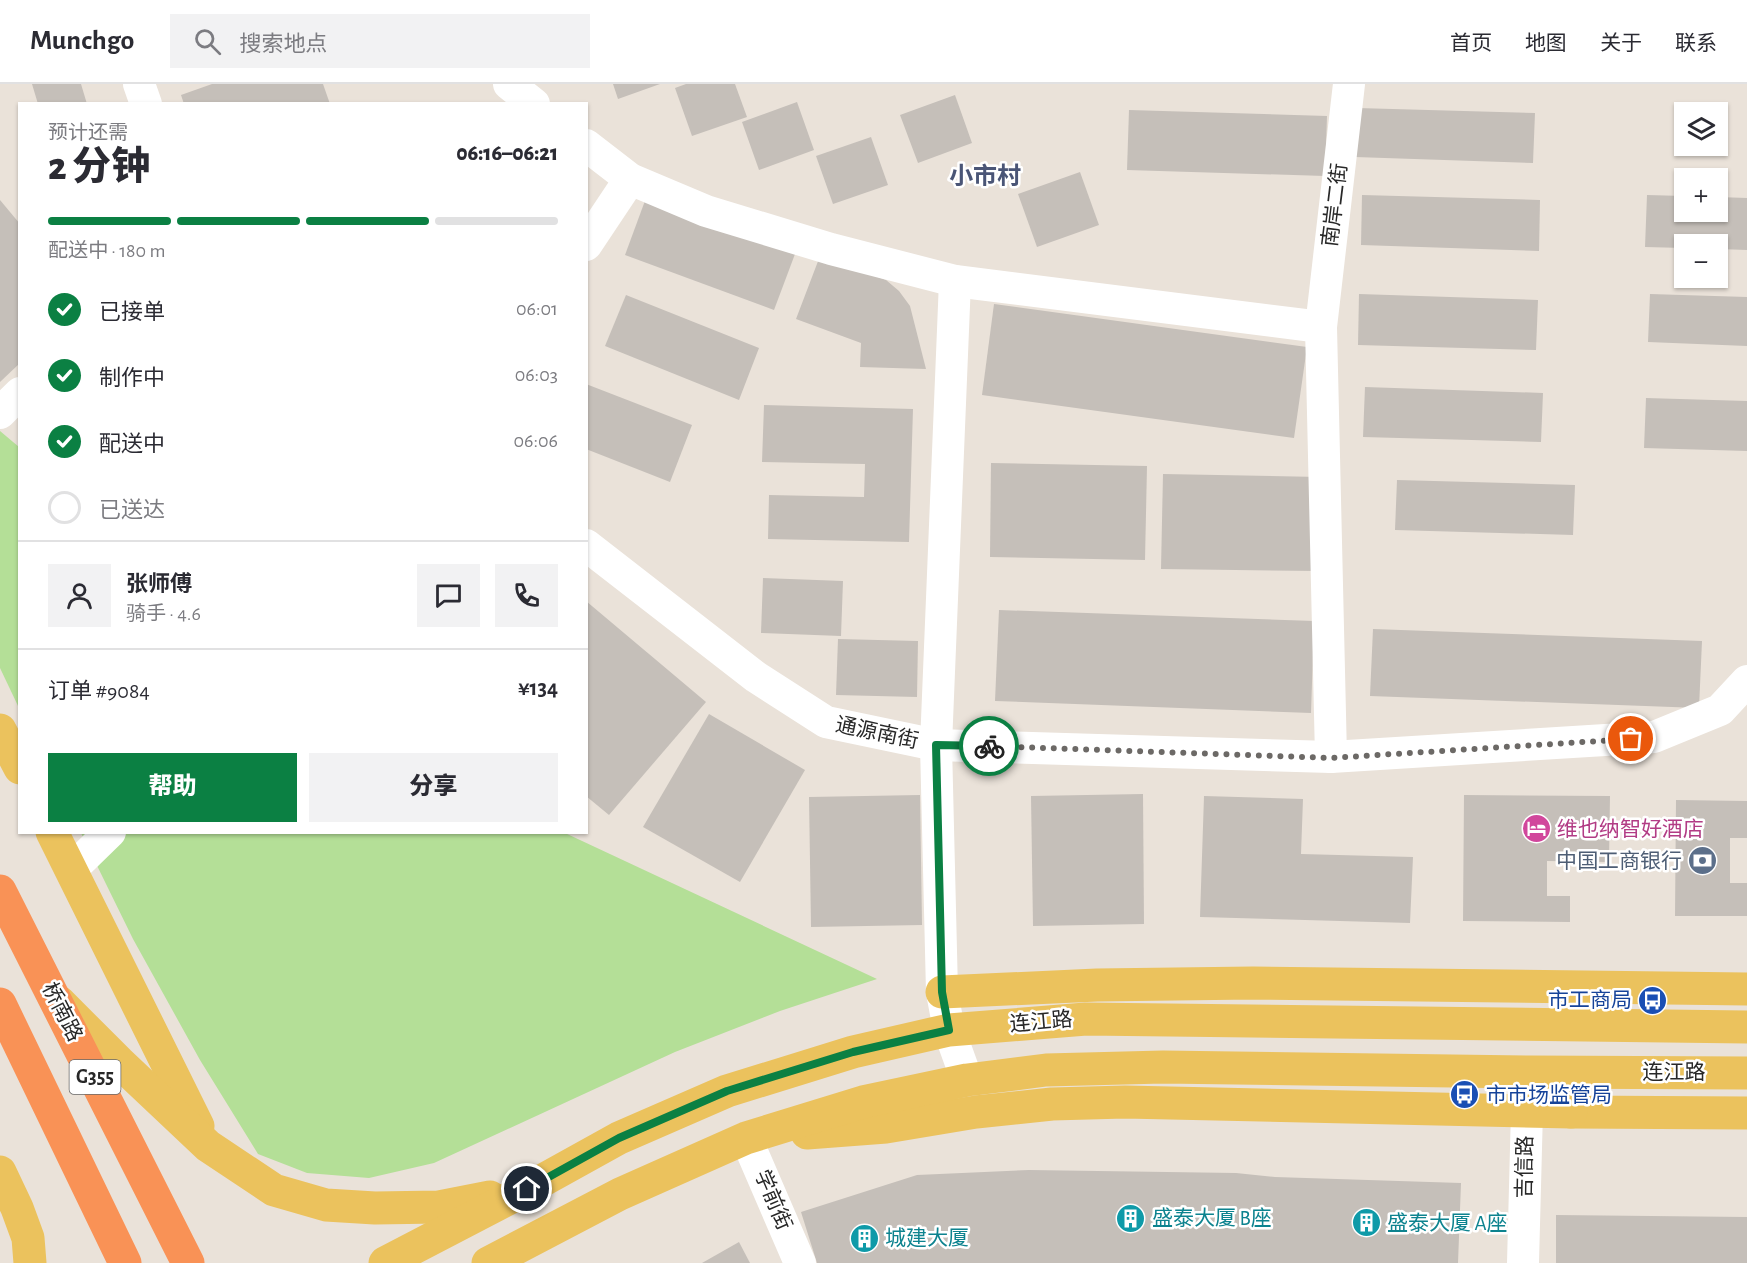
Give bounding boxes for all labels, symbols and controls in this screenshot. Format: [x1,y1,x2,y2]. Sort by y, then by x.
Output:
search box [170,14,590,68]
icon: search [191,25,224,58]
text: Munchgo [30,27,134,55]
text: 搜索地点 [239,33,327,55]
text: 首页 [1450,33,1492,54]
text: 地图 [1525,33,1567,54]
text: 关于 [1600,33,1642,54]
text: 联系 [1675,33,1717,54]
map controls [1674,102,1728,288]
button: layers [1674,102,1728,156]
text: 预计还需 [48,123,128,143]
text: 06:16–06:21 [456,142,558,164]
text: 2 分钟 [48,148,150,187]
street label: 南岸二街 [1318,162,1351,248]
district label: 小市村 [949,163,1021,189]
button: + [1674,168,1728,222]
button: − [1674,234,1728,288]
text: 配送中 · 180 m [48,241,165,261]
icon: check [48,293,81,326]
text: 06:01 [516,299,558,319]
text: 已接单 [99,301,165,323]
icon: check [48,359,81,392]
text: 06:03 [515,365,558,385]
text: 制作中 [99,367,165,389]
icon: check [48,425,81,458]
text: 06:06 [514,431,558,451]
text: 配送中 [99,433,165,455]
text: 已送达 [99,499,165,521]
button: person [48,564,111,627]
button: chat [417,564,480,627]
button: phone [495,564,558,627]
text: 张师傅 [126,573,192,595]
text: 骑手 · 4.6 [126,604,201,624]
text: ¥134 [518,677,558,699]
text: 订单 #9084 [48,680,150,702]
street label: 通源南街 [834,713,920,752]
pin [1605,713,1656,764]
courier [959,716,1019,776]
icon: bag [1614,722,1647,755]
icon: bike [973,730,1006,763]
button: 帮助 [48,753,297,822]
button: 分享 [309,753,558,822]
hotel icon: 维也纳智好酒店 [1520,813,1552,845]
place label: 维也纳智好酒店 [1557,818,1704,840]
bank icon: 中国工商银行 [1687,845,1719,877]
place label: 中国工商银行 [1556,850,1682,872]
street label: 桥南路 [38,979,87,1045]
bus stop icon: 市工商局 [1637,984,1669,1016]
place label: 市工商局 [1548,989,1632,1011]
street label: 连江路 [1009,1008,1073,1035]
road number: G355 [70,1060,121,1094]
street label: 连江路 [1643,1061,1706,1083]
bus stop icon: 市市场监管局 [1449,1079,1481,1111]
place label: 市市场监管局 [1486,1084,1612,1106]
street label: 吉信路 [1513,1135,1536,1199]
pin [501,1163,552,1214]
street label: 学前街 [751,1167,796,1233]
icon: home [510,1172,543,1205]
building icon: 盛泰大厦 B座 [1115,1202,1147,1234]
place label: 盛泰大厦 B座 [1152,1207,1272,1229]
building icon: 盛泰大厦 A座 [1350,1207,1382,1239]
place label: 盛泰大厦 A座 [1387,1212,1508,1234]
building icon: 城建大厦 [848,1222,880,1254]
place label: 城建大厦 [885,1227,969,1249]

